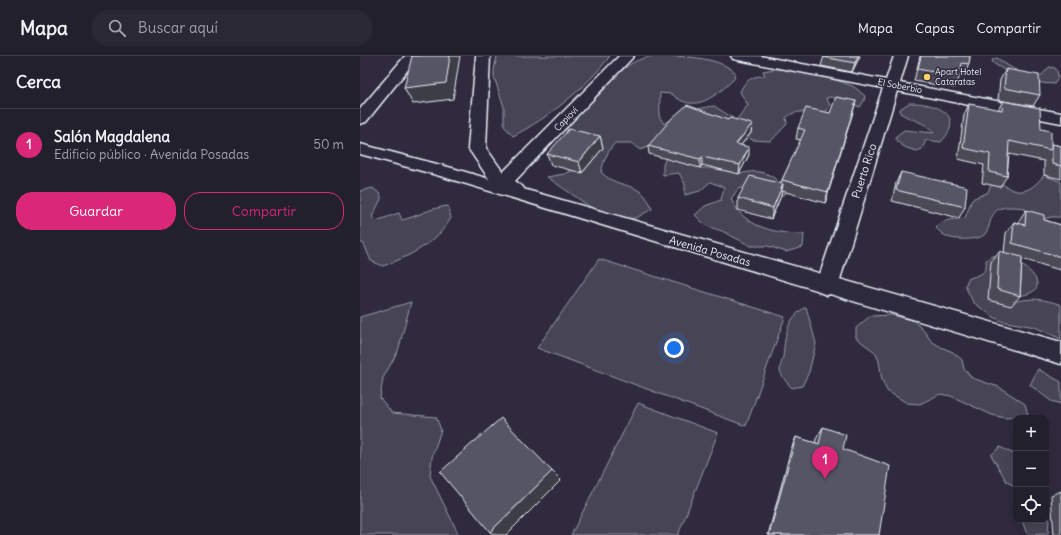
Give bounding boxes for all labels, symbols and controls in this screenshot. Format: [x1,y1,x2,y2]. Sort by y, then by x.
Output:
search box [92,10,372,46]
text: Mapa [20,16,68,40]
icon: search [106,17,128,39]
text: Buscar aquí [138,18,218,37]
text: Mapa [858,19,893,37]
text: Capas [915,19,955,37]
text: Compartir [977,19,1041,37]
place label: Apart Hotel Cataratas [935,66,981,87]
text: Cerca [16,71,61,93]
marker: Apart Hotel Cataratas [922,72,932,82]
street label: El Soberbio [877,76,923,95]
street label: Capioví [551,104,580,133]
text: Salón Magdalena [54,127,170,146]
text: 1 [26,136,32,153]
text: 50 m [313,136,344,153]
street label: Puerto Rico [849,142,879,200]
text: Edificio público · Avenida Posadas [54,146,249,163]
button: Guardar [16,192,176,230]
button: Compartir [184,192,344,230]
street label: Avenida Posadas [668,233,752,269]
your location [664,338,684,358]
map controls [1013,415,1049,523]
button: + [1013,415,1049,451]
pin: 1 [812,446,838,479]
button: − [1013,451,1049,487]
button: locate [1013,487,1049,523]

